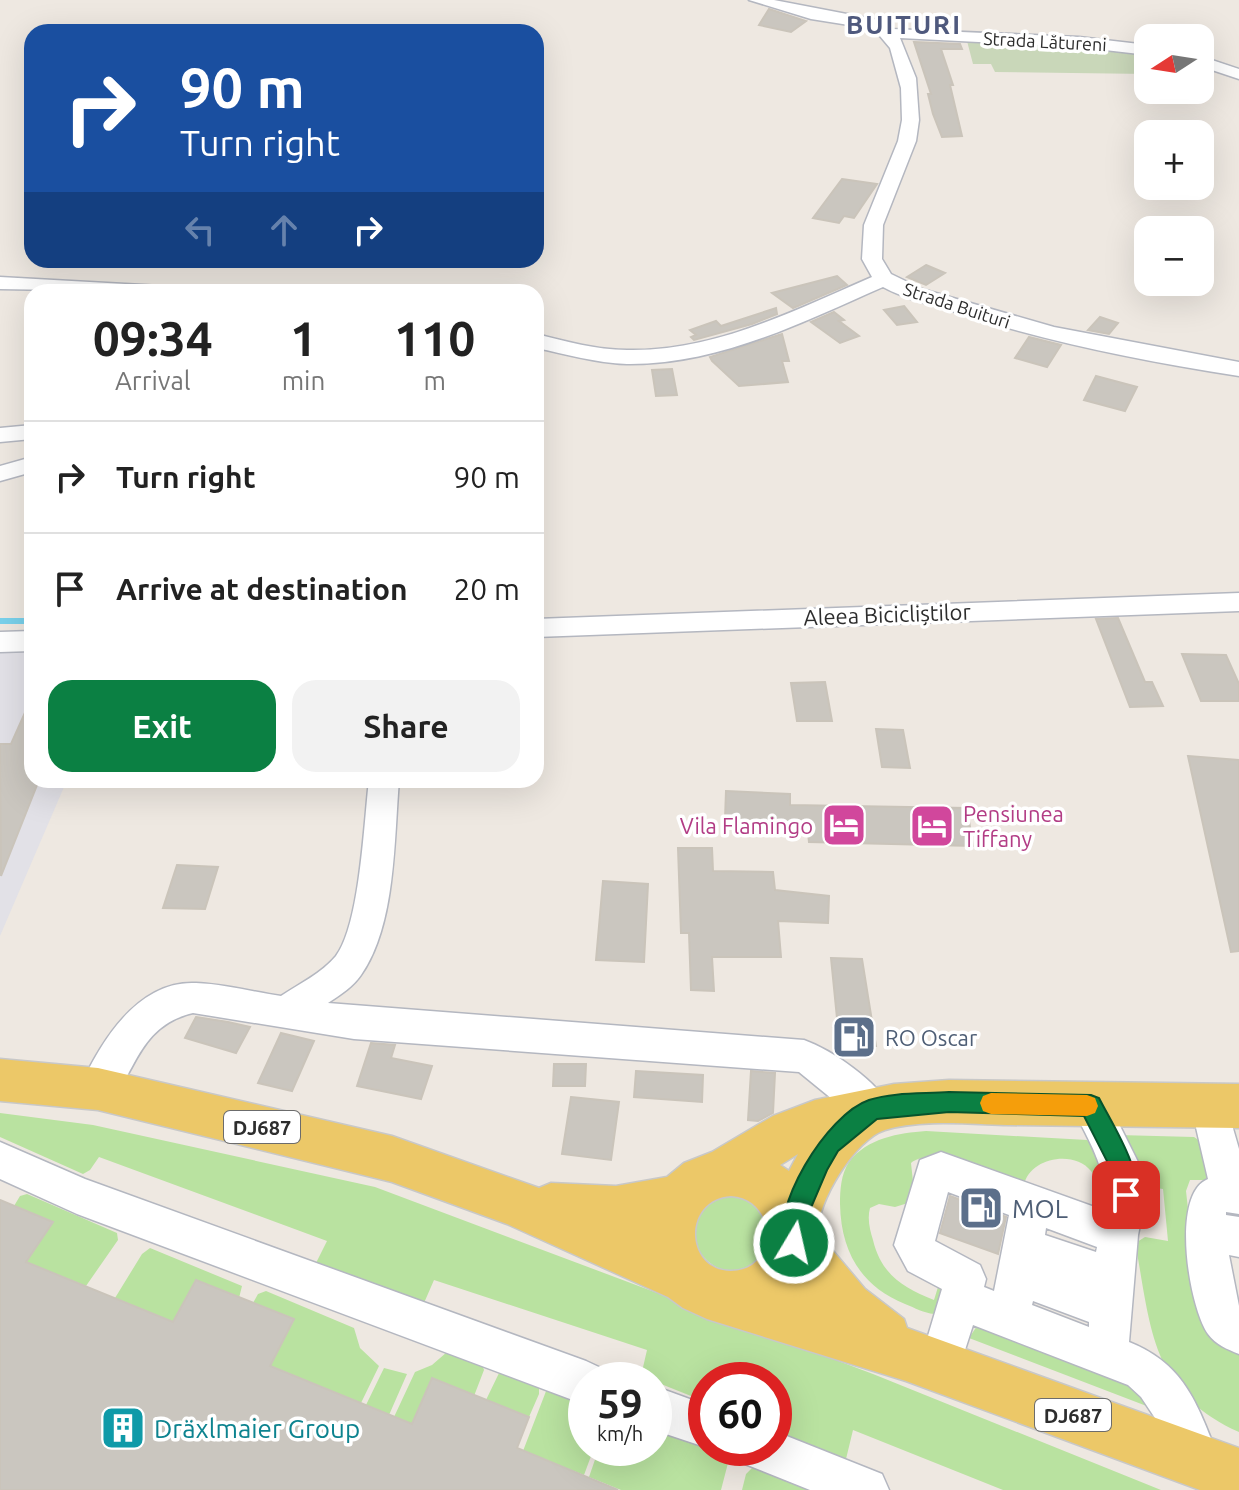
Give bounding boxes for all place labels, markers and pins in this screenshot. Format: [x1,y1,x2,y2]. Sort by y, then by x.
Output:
hotel icon: Vila Flamingo [820,801,868,849]
place label: Pensiunea Tiffany [963,801,1064,851]
hotel icon: Pensiunea Tiffany [908,802,956,850]
place label: Vila Flamingo [680,813,813,838]
fuel station icon: RO Oscar [830,1013,878,1061]
place label: RO Oscar [885,1025,978,1050]
pin [1092,1161,1160,1229]
fuel station icon: MOL [957,1184,1005,1232]
place label: MOL [1012,1194,1068,1223]
building icon: Dräxlmaier Group [99,1404,147,1452]
place label: Dräxlmaier Group [154,1414,360,1443]

